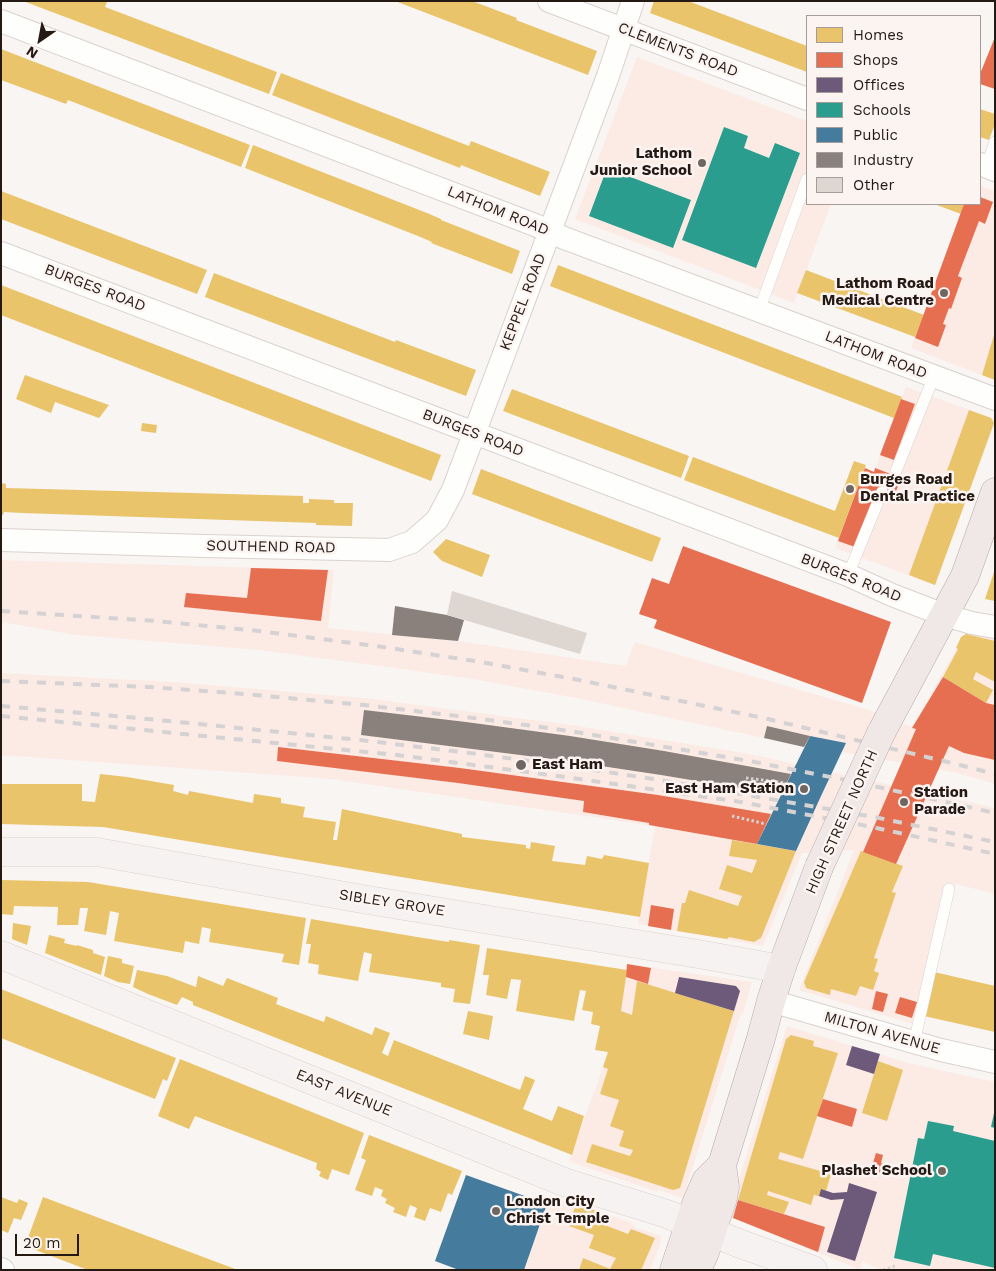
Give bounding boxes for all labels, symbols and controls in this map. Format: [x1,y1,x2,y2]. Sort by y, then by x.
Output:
north arrow [15,15,65,65]
legend [806,15,981,205]
street label: CLEMENTS ROAD [615,19,741,81]
text: Homes [853,26,904,44]
text: N [23,43,41,62]
text: Shops [853,51,898,69]
text: Offices [853,76,905,94]
text: Schools [853,101,911,119]
text: Public [853,126,898,144]
place label: Lathom Junior School [590,145,692,180]
text: Industry [853,151,913,169]
marker: Lathom Junior School [696,157,708,169]
text: Other [853,176,895,194]
street label: LATHOM ROAD [444,182,552,240]
street label: KEPPEL ROAD [496,251,550,353]
street label: BURGES ROAD [42,260,148,316]
place label: Lathom Road Medical Centre [822,275,934,310]
marker: Lathom Road Medical Centre [938,287,950,299]
street label: LATHOM ROAD [822,327,930,383]
street label: BURGES ROAD [420,405,526,461]
place label: Burges Road Dental Practice [860,471,975,506]
marker: Burges Road Dental Practice [844,483,856,495]
street label: SOUTHEND ROAD [206,537,336,557]
street label: BURGES ROAD [798,550,904,606]
street label: HIGH STREET NORTH [802,747,882,897]
place label: East Ham [532,756,603,774]
marker: East Ham [514,758,528,772]
place label: East Ham Station [665,780,794,798]
marker: East Ham Station [798,783,810,795]
place label: Station Parade [914,784,968,819]
marker: Station Parade [898,796,910,808]
street label: SIBLEY GROVE [338,886,446,920]
street label: MILTON AVENUE [822,1008,942,1058]
street label: EAST AVENUE [293,1066,395,1120]
place label: Plashet School [821,1162,932,1180]
marker: Plashet School [936,1165,948,1177]
place label: London City Christ Temple [506,1193,609,1228]
marker: London City Christ Temple [490,1205,502,1217]
scale bar [18,1224,81,1256]
text: 20 m [23,1234,61,1252]

